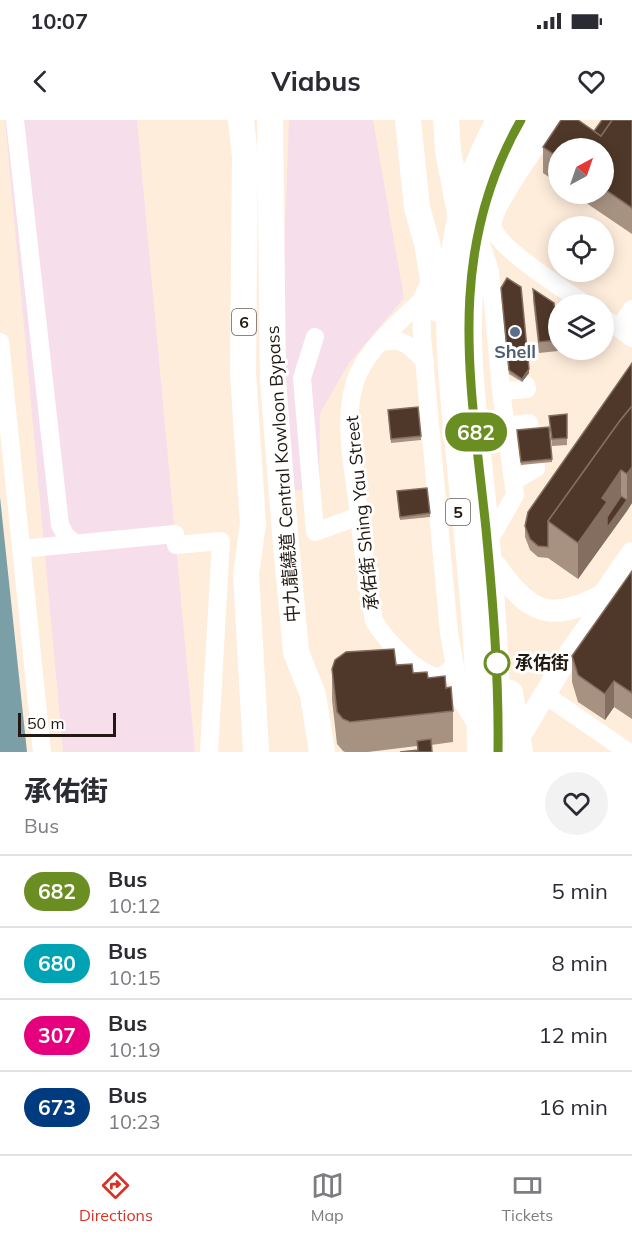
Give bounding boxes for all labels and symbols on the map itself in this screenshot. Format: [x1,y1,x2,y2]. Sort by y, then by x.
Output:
north arrow [548,138,614,204]
road number: 6 [232,309,256,335]
street label: 中九龍繞道 Central Kowloon Bypass [261,325,304,623]
marker: Shell [508,325,522,339]
place label: Shell [494,340,536,363]
line badge: 682 [442,412,510,452]
street label: 承佑街 Shing Yau Street [340,414,383,612]
road number: 5 [446,499,470,525]
marker: 承佑街 [484,650,510,676]
place label: 承佑街 [515,651,569,674]
scale bar [18,710,116,738]

